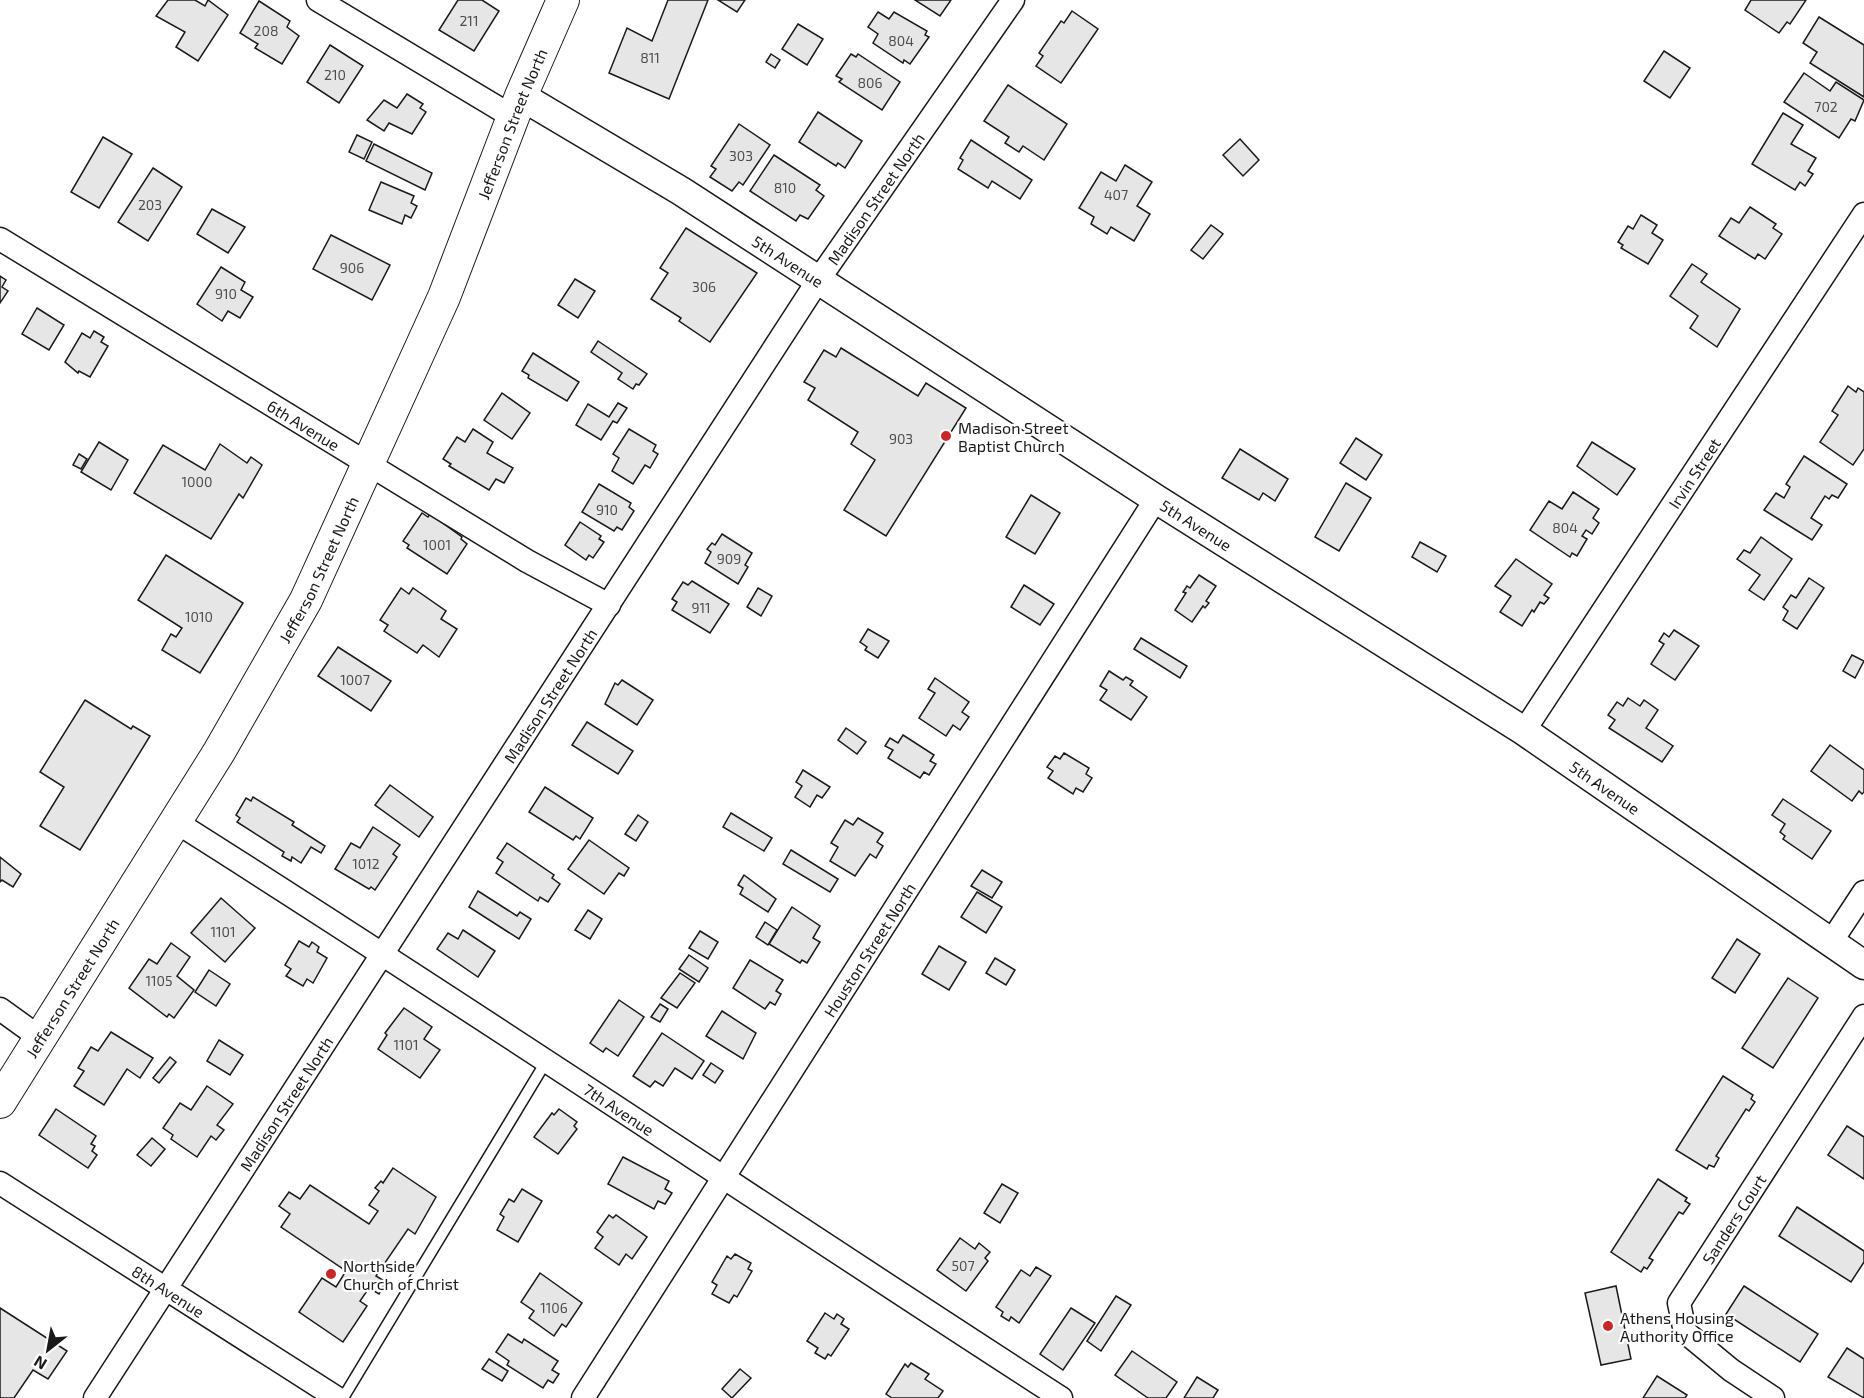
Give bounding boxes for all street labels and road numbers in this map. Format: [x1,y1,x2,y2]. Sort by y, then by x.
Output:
street label: Jefferson Street North [473,45,550,202]
street label: Madison Street North [823,129,928,268]
street label: 5th Avenue [749,231,827,291]
street label: 6th Avenue [264,395,343,454]
street label: Irvin Street [1664,434,1724,512]
street label: Jefferson Street North [274,493,362,646]
street label: 5th Avenue [1157,495,1236,554]
street label: Madison Street North [499,624,600,766]
street label: 5th Avenue [1567,756,1644,818]
street label: Houston Street North [819,879,919,1020]
street label: Jefferson Street North [21,914,122,1061]
street label: Madison Street North [235,1032,336,1174]
street label: 7th Avenue [580,1079,658,1139]
street label: Sanders Court [1697,1170,1769,1267]
street label: 8th Avenue [129,1261,208,1321]

